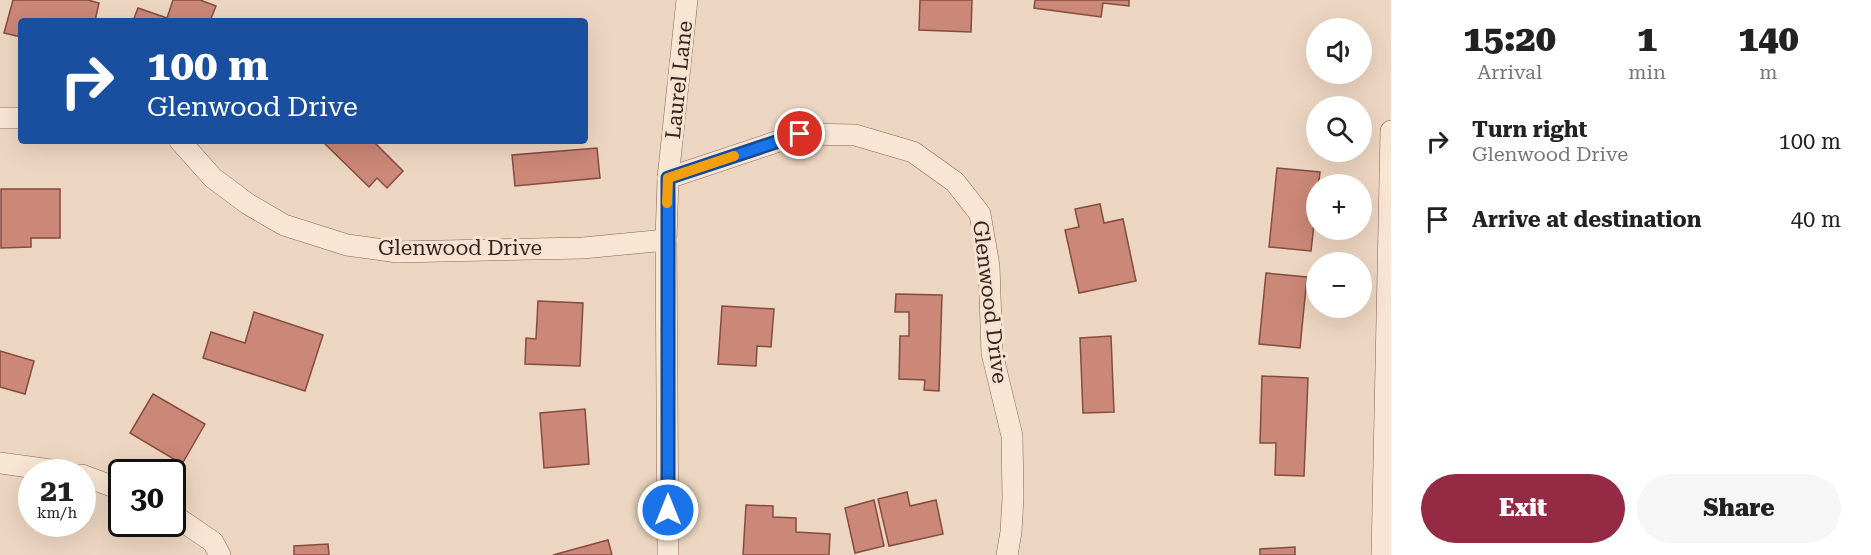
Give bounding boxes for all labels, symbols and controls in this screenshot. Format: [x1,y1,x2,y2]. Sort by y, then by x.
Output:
map controls [1306,18,1372,318]
button: sound [1306,18,1372,84]
text: 15:20 [1463,18,1556,60]
text: 1 [1637,18,1657,60]
text: 140 [1738,18,1799,60]
street label: Laurel Lane [661,20,697,140]
text: 100 m [147,41,269,90]
icon: right [48,42,126,120]
text: Arrival [1477,60,1542,84]
text: min [1628,60,1666,84]
text: m [1759,60,1778,84]
text: Glenwood Drive [147,91,358,123]
button: search [1306,96,1372,162]
pin [774,108,825,159]
icon: arrive [783,117,816,150]
text: Turn right [1472,117,1587,142]
icon: right [1421,125,1454,158]
text: 100 m [1778,129,1841,154]
text: Glenwood Drive [1472,142,1628,166]
button: + [1306,174,1372,240]
icon: arrive [1421,203,1454,236]
text: Arrive at destination [1472,207,1701,232]
text: 40 m [1791,207,1841,232]
street label: Glenwood Drive [968,219,1012,385]
street label: Glenwood Drive [378,236,542,260]
button: − [1306,252,1372,318]
speed limit sign: 30 [108,459,186,537]
text: 21 [40,473,74,508]
button: Exit [1421,474,1625,543]
button: Share [1637,474,1841,543]
position arrow [636,478,700,542]
text: km/h [37,504,77,522]

